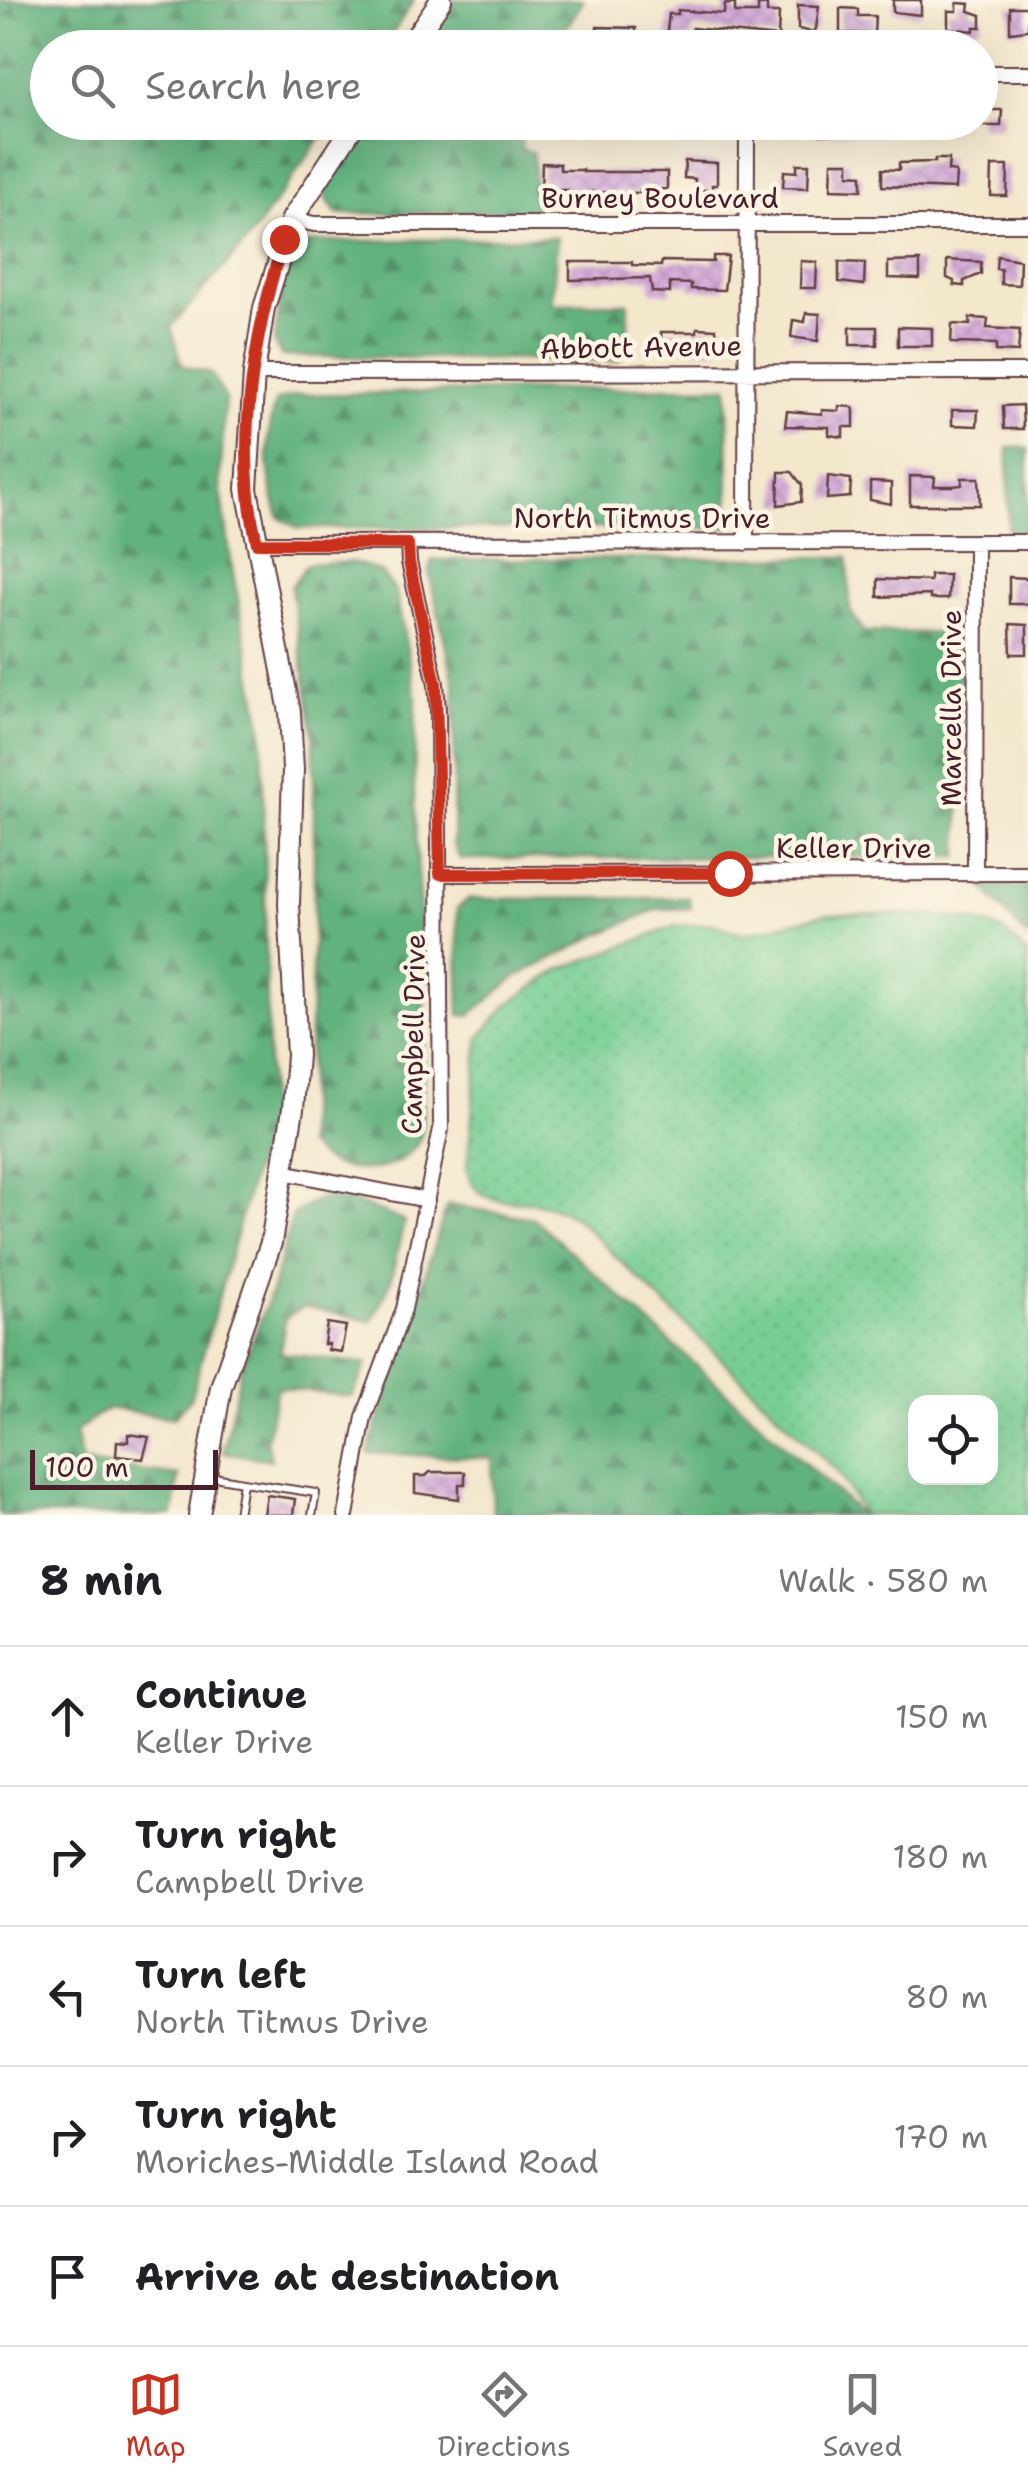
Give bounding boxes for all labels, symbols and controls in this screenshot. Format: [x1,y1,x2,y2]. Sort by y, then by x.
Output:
search box [30,30,998,140]
icon: search [65,58,120,113]
text: Search here [145,60,362,111]
street label: Burney Boulevard [541,179,779,217]
route end [262,217,308,263]
street label: Abbott Avenue [540,326,742,368]
street label: North Titmus Drive [513,499,771,537]
street label: Marcella Drive [932,609,970,807]
street label: Keller Drive [776,829,932,867]
route start [707,851,753,897]
street label: Campbell Drive [392,933,434,1135]
map controls [908,1395,998,1485]
button: locate [908,1395,998,1485]
scale bar [30,1445,218,1490]
text: 100 m [45,1448,129,1486]
text: 8 min [40,1552,162,1608]
text: Walk · 580 m [778,1559,988,1602]
text: Continue [135,1669,307,1720]
icon: ahead [40,1689,95,1744]
text: 150 m [895,1695,988,1738]
text: Keller Drive [135,1720,313,1763]
text: Turn right [135,1809,337,1860]
icon: right [40,1829,95,1884]
text: 180 m [892,1835,988,1878]
text: Campbell Drive [135,1860,365,1903]
text: Turn left [135,1949,307,2000]
icon: left [40,1969,95,2024]
text: 80 m [905,1975,988,2018]
text: North Titmus Drive [135,2000,429,2043]
text: Turn right [135,2089,337,2140]
icon: right [40,2109,95,2164]
text: 170 m [894,2115,988,2158]
text: Moriches-Middle Island Road [135,2140,599,2183]
icon: arrive [40,2249,95,2304]
text: Arrive at destination [135,2251,559,2302]
tab: Map [126,2367,186,2465]
tab: Directions [437,2367,571,2465]
tab: Saved [823,2367,902,2465]

